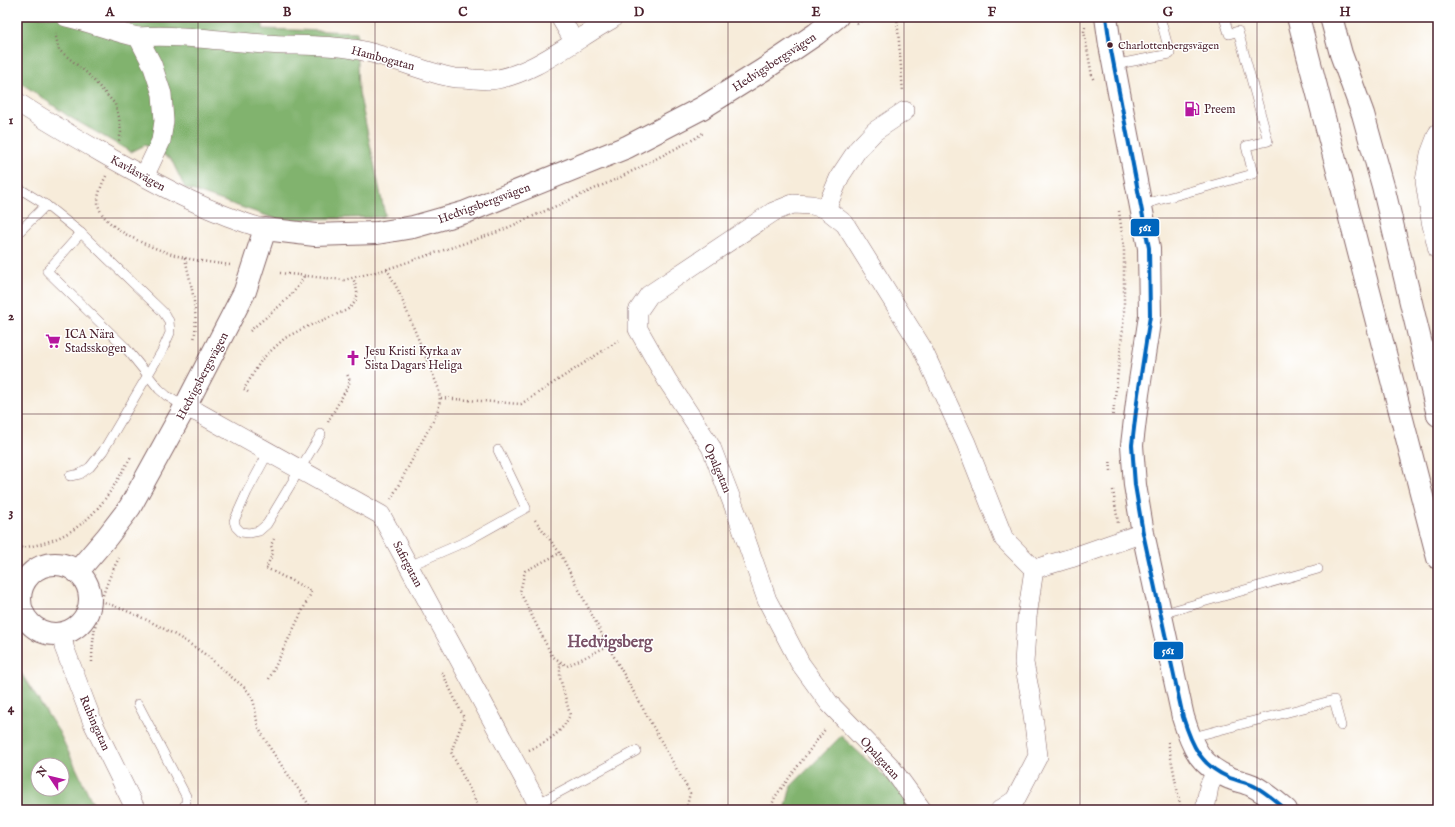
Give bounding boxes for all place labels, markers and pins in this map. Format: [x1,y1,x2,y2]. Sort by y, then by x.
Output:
place label: Charlottenbergsvägen [1118,39,1219,53]
marker: Charlottenbergsvägen [1105,40,1115,50]
fuel station icon: Preem [1183,100,1201,118]
place label: Preem [1204,102,1236,117]
place label: ICA Nära Stadsskogen [65,327,127,356]
supermarket icon: ICA Nära Stadsskogen [44,332,62,350]
place label: Jesu Kristi Kyrka av Sista Dagars Heliga [363,344,463,373]
church icon: Jesu Kristi Kyrka av Sista Dagars Heliga [344,349,362,367]

